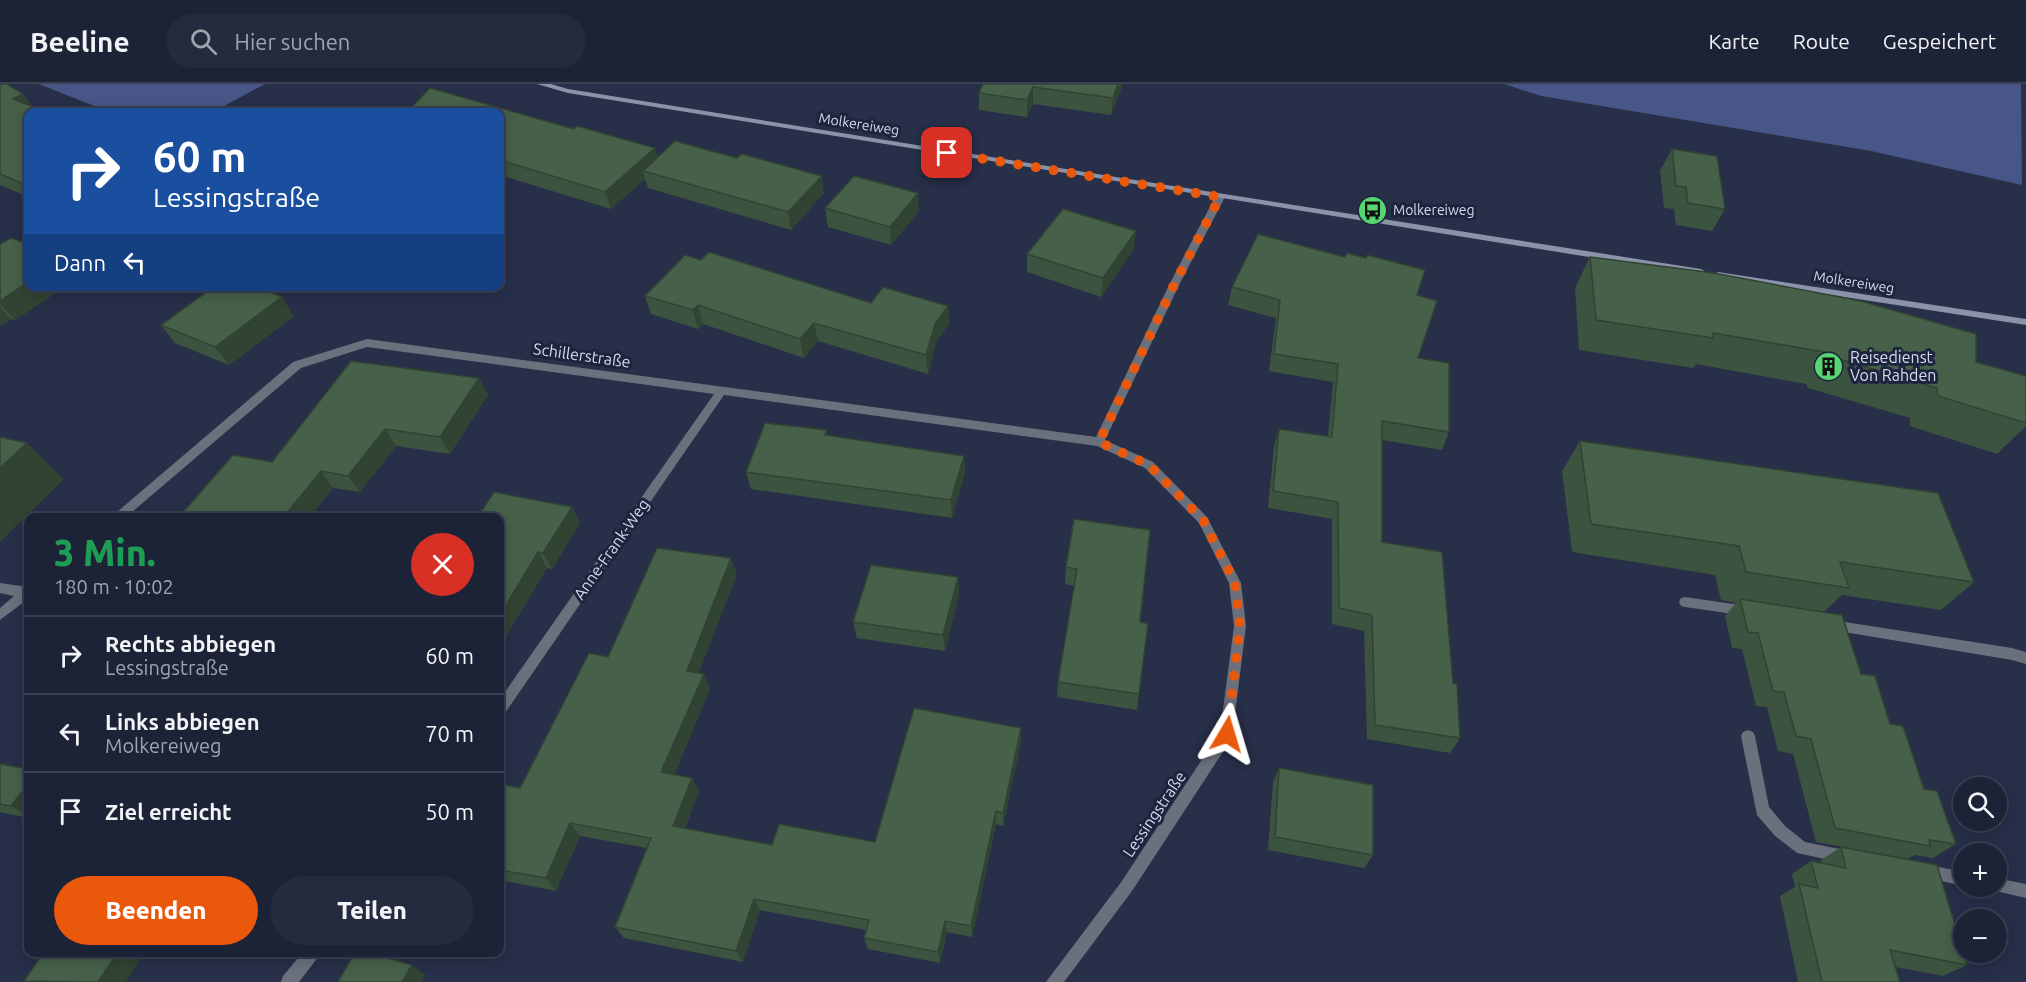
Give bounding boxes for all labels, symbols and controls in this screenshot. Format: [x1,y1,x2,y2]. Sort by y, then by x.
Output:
search box [166,14,586,68]
icon: search [187,25,220,58]
text: Beeline [30,26,130,57]
text: Hier suchen [235,29,350,54]
text: Karte [1708,29,1760,53]
text: Route [1793,29,1850,53]
text: Gespeichert [1883,29,1996,53]
street label: Molkereiweg [817,110,901,138]
pin [921,127,972,178]
icon: right [54,132,132,210]
text: 60 m [153,133,247,180]
icon: arrive [930,136,963,169]
text: Lessingstraße [153,182,320,212]
bus stop icon: Molkereiweg [1356,194,1388,226]
place label: Molkereiweg [1393,202,1475,218]
icon: left [118,246,151,279]
text: Dann [54,250,106,275]
street label: Molkereiweg [1812,268,1896,296]
street label: Schillerstraße [532,339,632,371]
place label: Reisedienst Von Rahden [1850,348,1936,384]
building icon: Reisedienst Von Rahden [1813,350,1845,382]
street label: Anne-Frank-Weg [570,495,652,603]
text: 3 Min. [54,532,156,573]
button: close [411,533,474,596]
text: 180 m · 10:02 [54,575,174,598]
text: Rechts abbiegen [105,631,276,656]
icon: right [54,639,87,672]
text: 60 m [425,643,474,668]
text: Lessingstraße [105,656,229,679]
position arrow [1195,702,1259,766]
text: Links abbiegen [105,709,260,734]
icon: left [54,717,87,750]
text: 70 m [425,721,474,746]
text: Molkereiweg [105,734,222,757]
street label: Lessingstraße [1119,768,1189,860]
map controls [1953,777,2007,963]
button: search [1953,777,2007,831]
icon: arrive [54,795,87,828]
text: Ziel erreicht [105,799,232,824]
text: 50 m [425,799,474,824]
button: + [1953,843,2007,897]
button: Beenden [54,876,258,945]
button: Teilen [270,876,474,945]
button: − [1953,909,2007,963]

